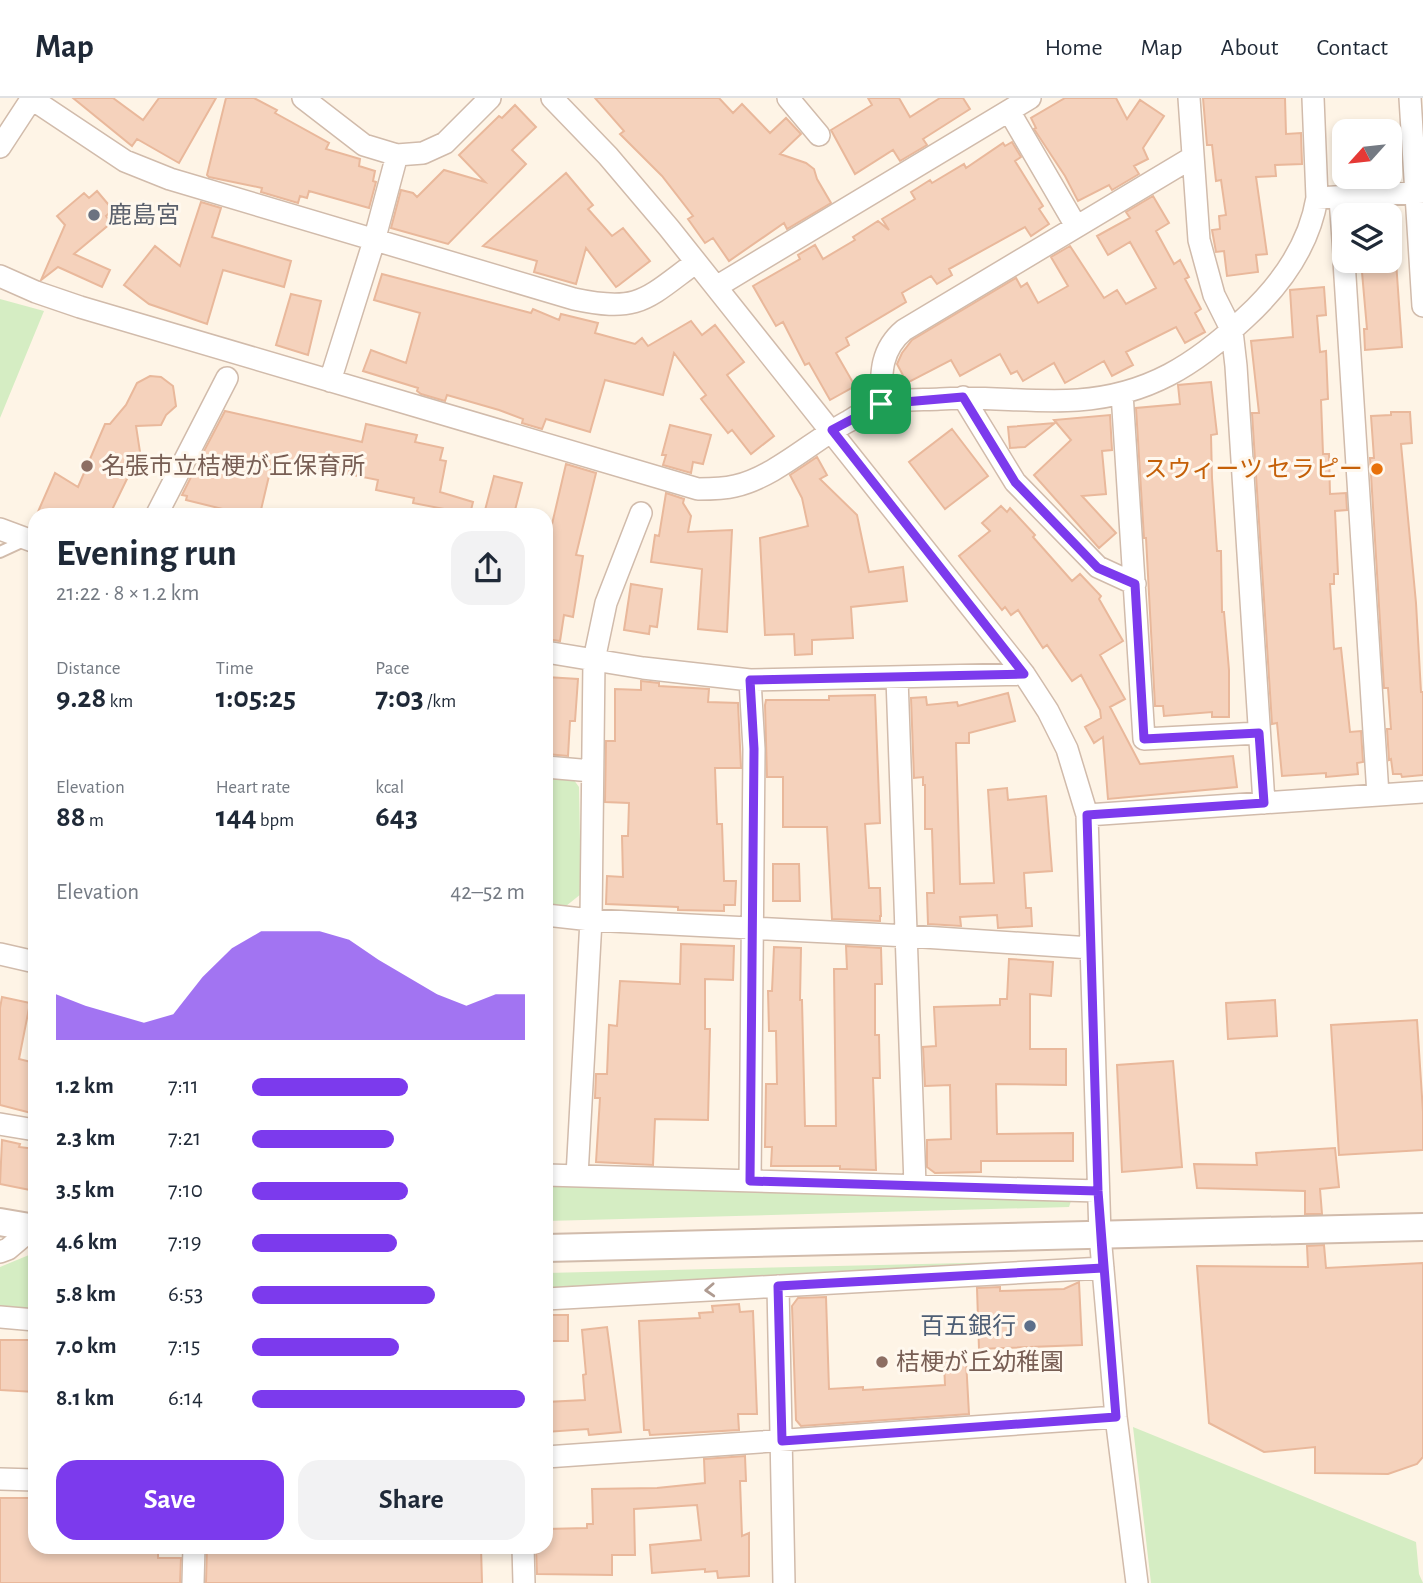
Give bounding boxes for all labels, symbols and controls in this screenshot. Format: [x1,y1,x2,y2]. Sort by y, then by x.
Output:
text: Map [35,31,94,64]
text: Home [1045,36,1103,60]
text: Map [1141,36,1183,60]
text: About [1221,36,1278,60]
text: Contact [1316,36,1388,60]
north arrow [1332,119,1402,189]
map controls [1332,119,1402,273]
place label: 鹿島宮 [108,202,180,228]
button: layers [1332,203,1402,273]
marker: 鹿島宮 [86,207,102,223]
pin [851,374,911,434]
icon: arrive [862,385,900,423]
place label: 名張市立桔梗が丘保育所 [101,453,365,479]
place label: スウィーツ セラピー [1144,457,1363,482]
marker: 名張市立桔梗が丘保育所 [79,458,95,474]
marker: スウィーツ セラピー [1369,461,1385,477]
button: share [451,531,525,605]
text: Evening run [56,535,237,573]
text: 21:22 · 8 × 1.2 km [56,582,199,605]
text: Distance [56,659,120,678]
text: Time [216,659,254,678]
text: Pace [375,659,410,678]
text: 9.28 [56,683,106,713]
text: 1:05:25 [216,683,296,713]
text: 7:03 [375,683,424,713]
text: km [106,692,133,711]
text: /km [424,692,456,711]
text: Elevation [56,778,125,797]
text: Heart rate [216,778,290,797]
text: kcal [375,778,404,797]
text: 88 [56,802,86,832]
text: 144 [216,802,257,832]
text: 643 [375,802,418,832]
text: m [86,811,104,830]
text: bpm [257,811,294,830]
text: Elevation [56,881,139,904]
text: 42–52 m [450,881,525,904]
text: 1.2 km [56,1075,114,1098]
text: 7:11 [168,1075,199,1098]
text: 2.3 km [56,1127,115,1150]
text: 7:21 [168,1127,201,1150]
text: 3.5 km [56,1179,115,1202]
text: 7:10 [168,1179,203,1202]
text: 4.6 km [56,1231,117,1254]
text: 7:19 [168,1231,202,1254]
one-way arrow [704,1282,715,1297]
text: 5.8 km [56,1283,116,1306]
text: 6:53 [168,1283,203,1306]
place label: 百五銀行 [920,1313,1016,1339]
marker: 百五銀行 [1022,1318,1038,1334]
text: 7.0 km [56,1335,117,1358]
text: 7:15 [168,1335,200,1358]
place label: 桔梗が丘幼稚園 [896,1349,1064,1375]
marker: 桔梗が丘幼稚園 [874,1354,890,1370]
text: 8.1 km [56,1387,114,1410]
text: 6:14 [168,1387,203,1410]
button: Save [56,1460,284,1540]
button: Share [298,1460,525,1540]

